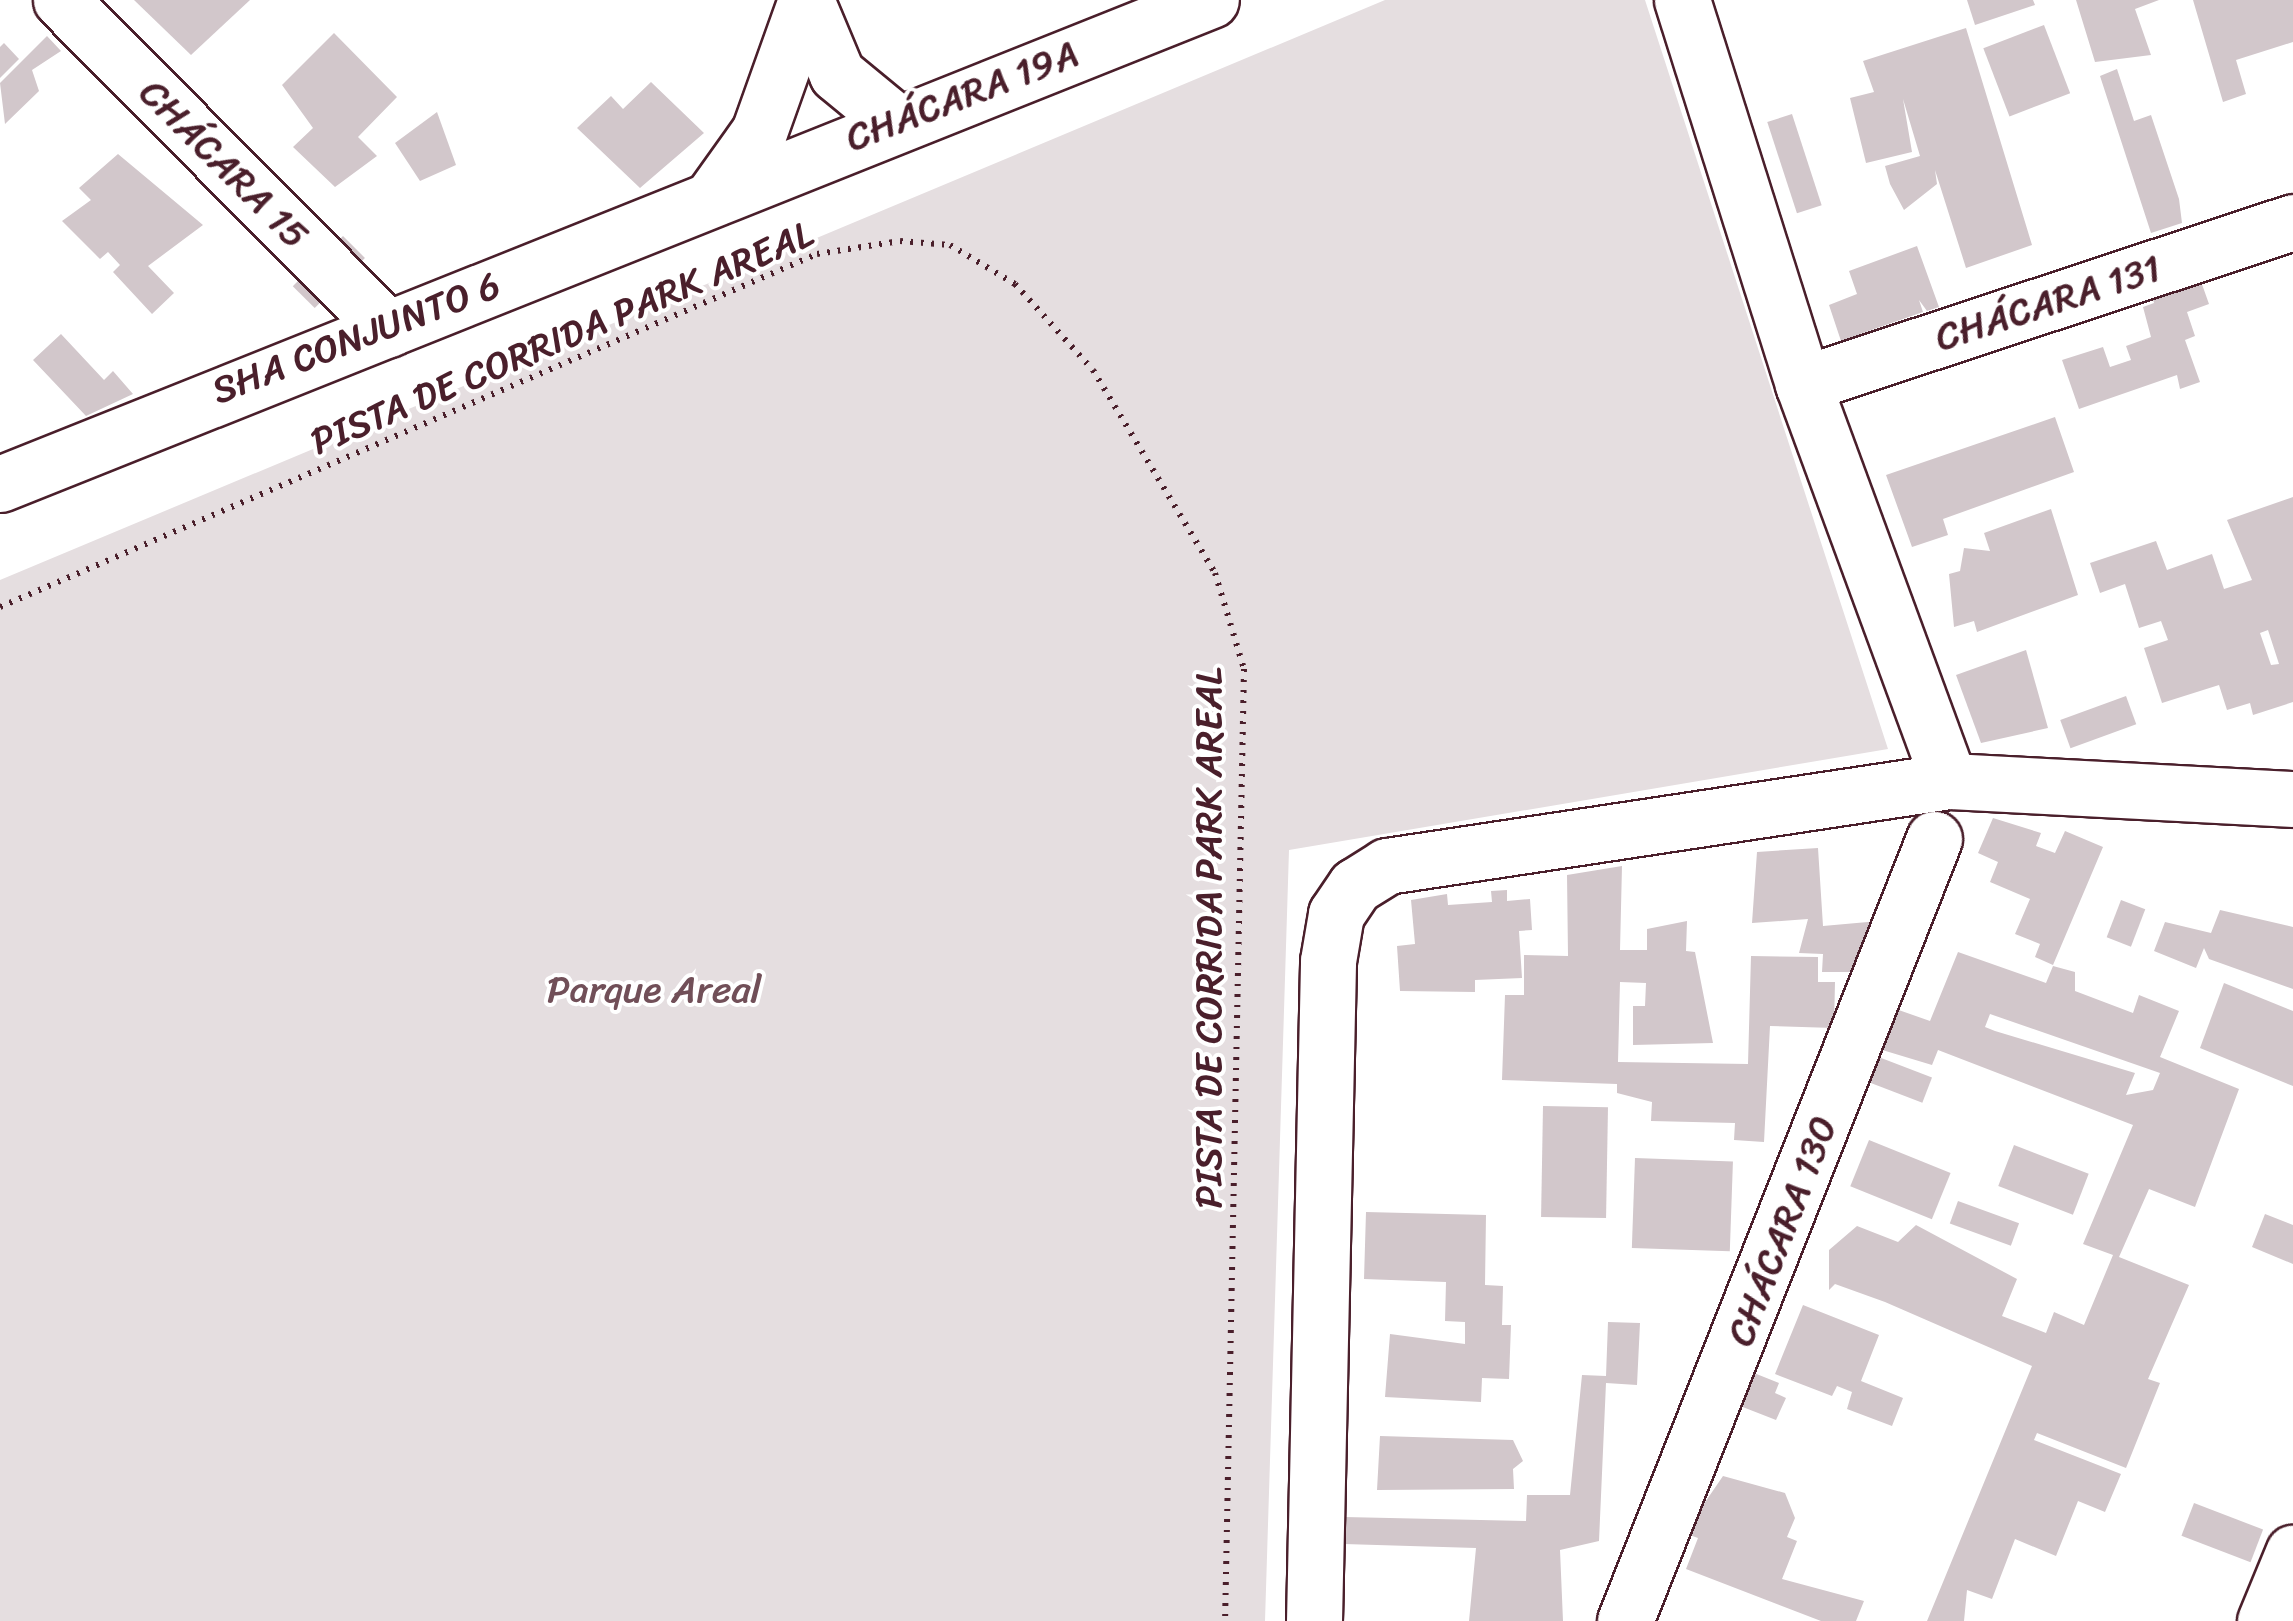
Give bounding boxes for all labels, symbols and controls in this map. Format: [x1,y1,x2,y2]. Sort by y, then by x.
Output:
street label: CHÁCARA 19A [839,31,1085,161]
street label: CHÁCARA 15 [130,70,318,258]
street label: PISTA DE CORRIDA PARK AREAL [305,212,819,464]
street label: CHÁCARA 131 [1930,245,2166,361]
street label: SHA CONJUNTO 6 [205,262,507,414]
street label: PISTA DE CORRIDA PARK AREAL [1186,668,1232,1208]
park label: Parque Areal [547,967,761,1013]
street label: CHÁCARA 130 [1717,1110,1847,1352]

